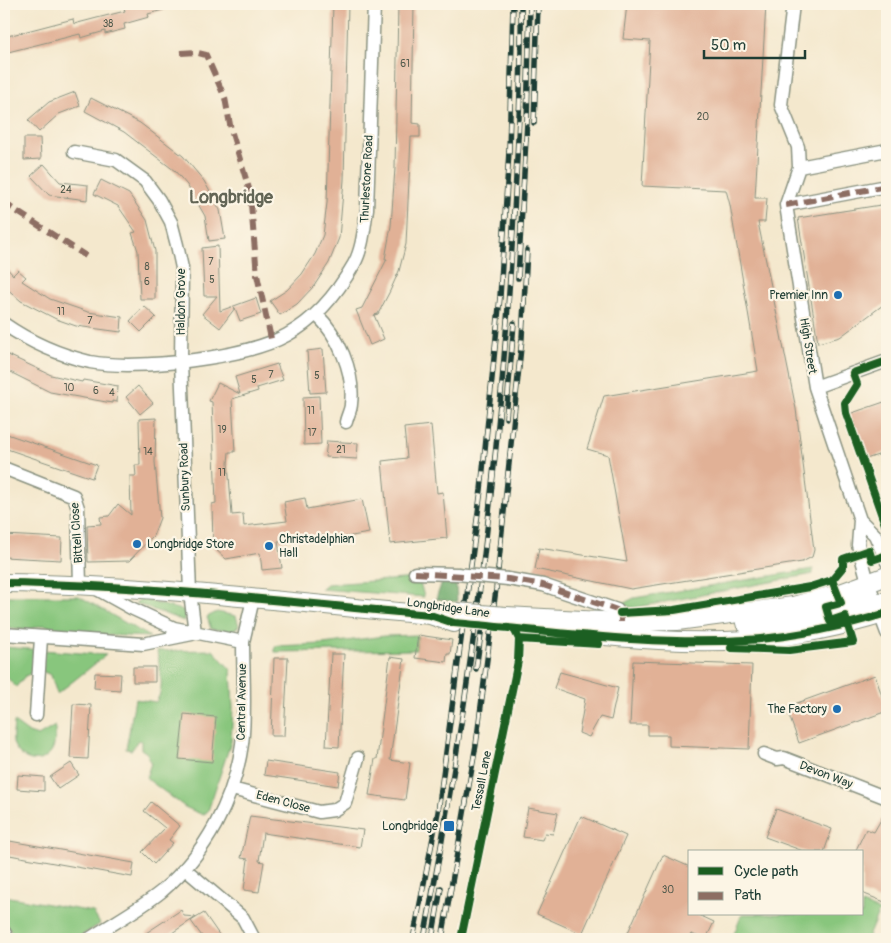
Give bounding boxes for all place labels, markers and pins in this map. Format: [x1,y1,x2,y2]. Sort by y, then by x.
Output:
place label: Premier Inn [769,288,828,303]
marker: Premier Inn [832,289,844,301]
place label: Christadelphian Hall [279,532,355,561]
place label: Longbridge Store [147,537,234,552]
marker: Longbridge Store [131,538,143,550]
marker: Christadelphian Hall [263,540,275,552]
place label: The Factory [767,702,827,717]
marker: The Factory [831,703,843,715]
place label: Longbridge [382,819,438,834]
marker: Longbridge [442,819,456,833]

